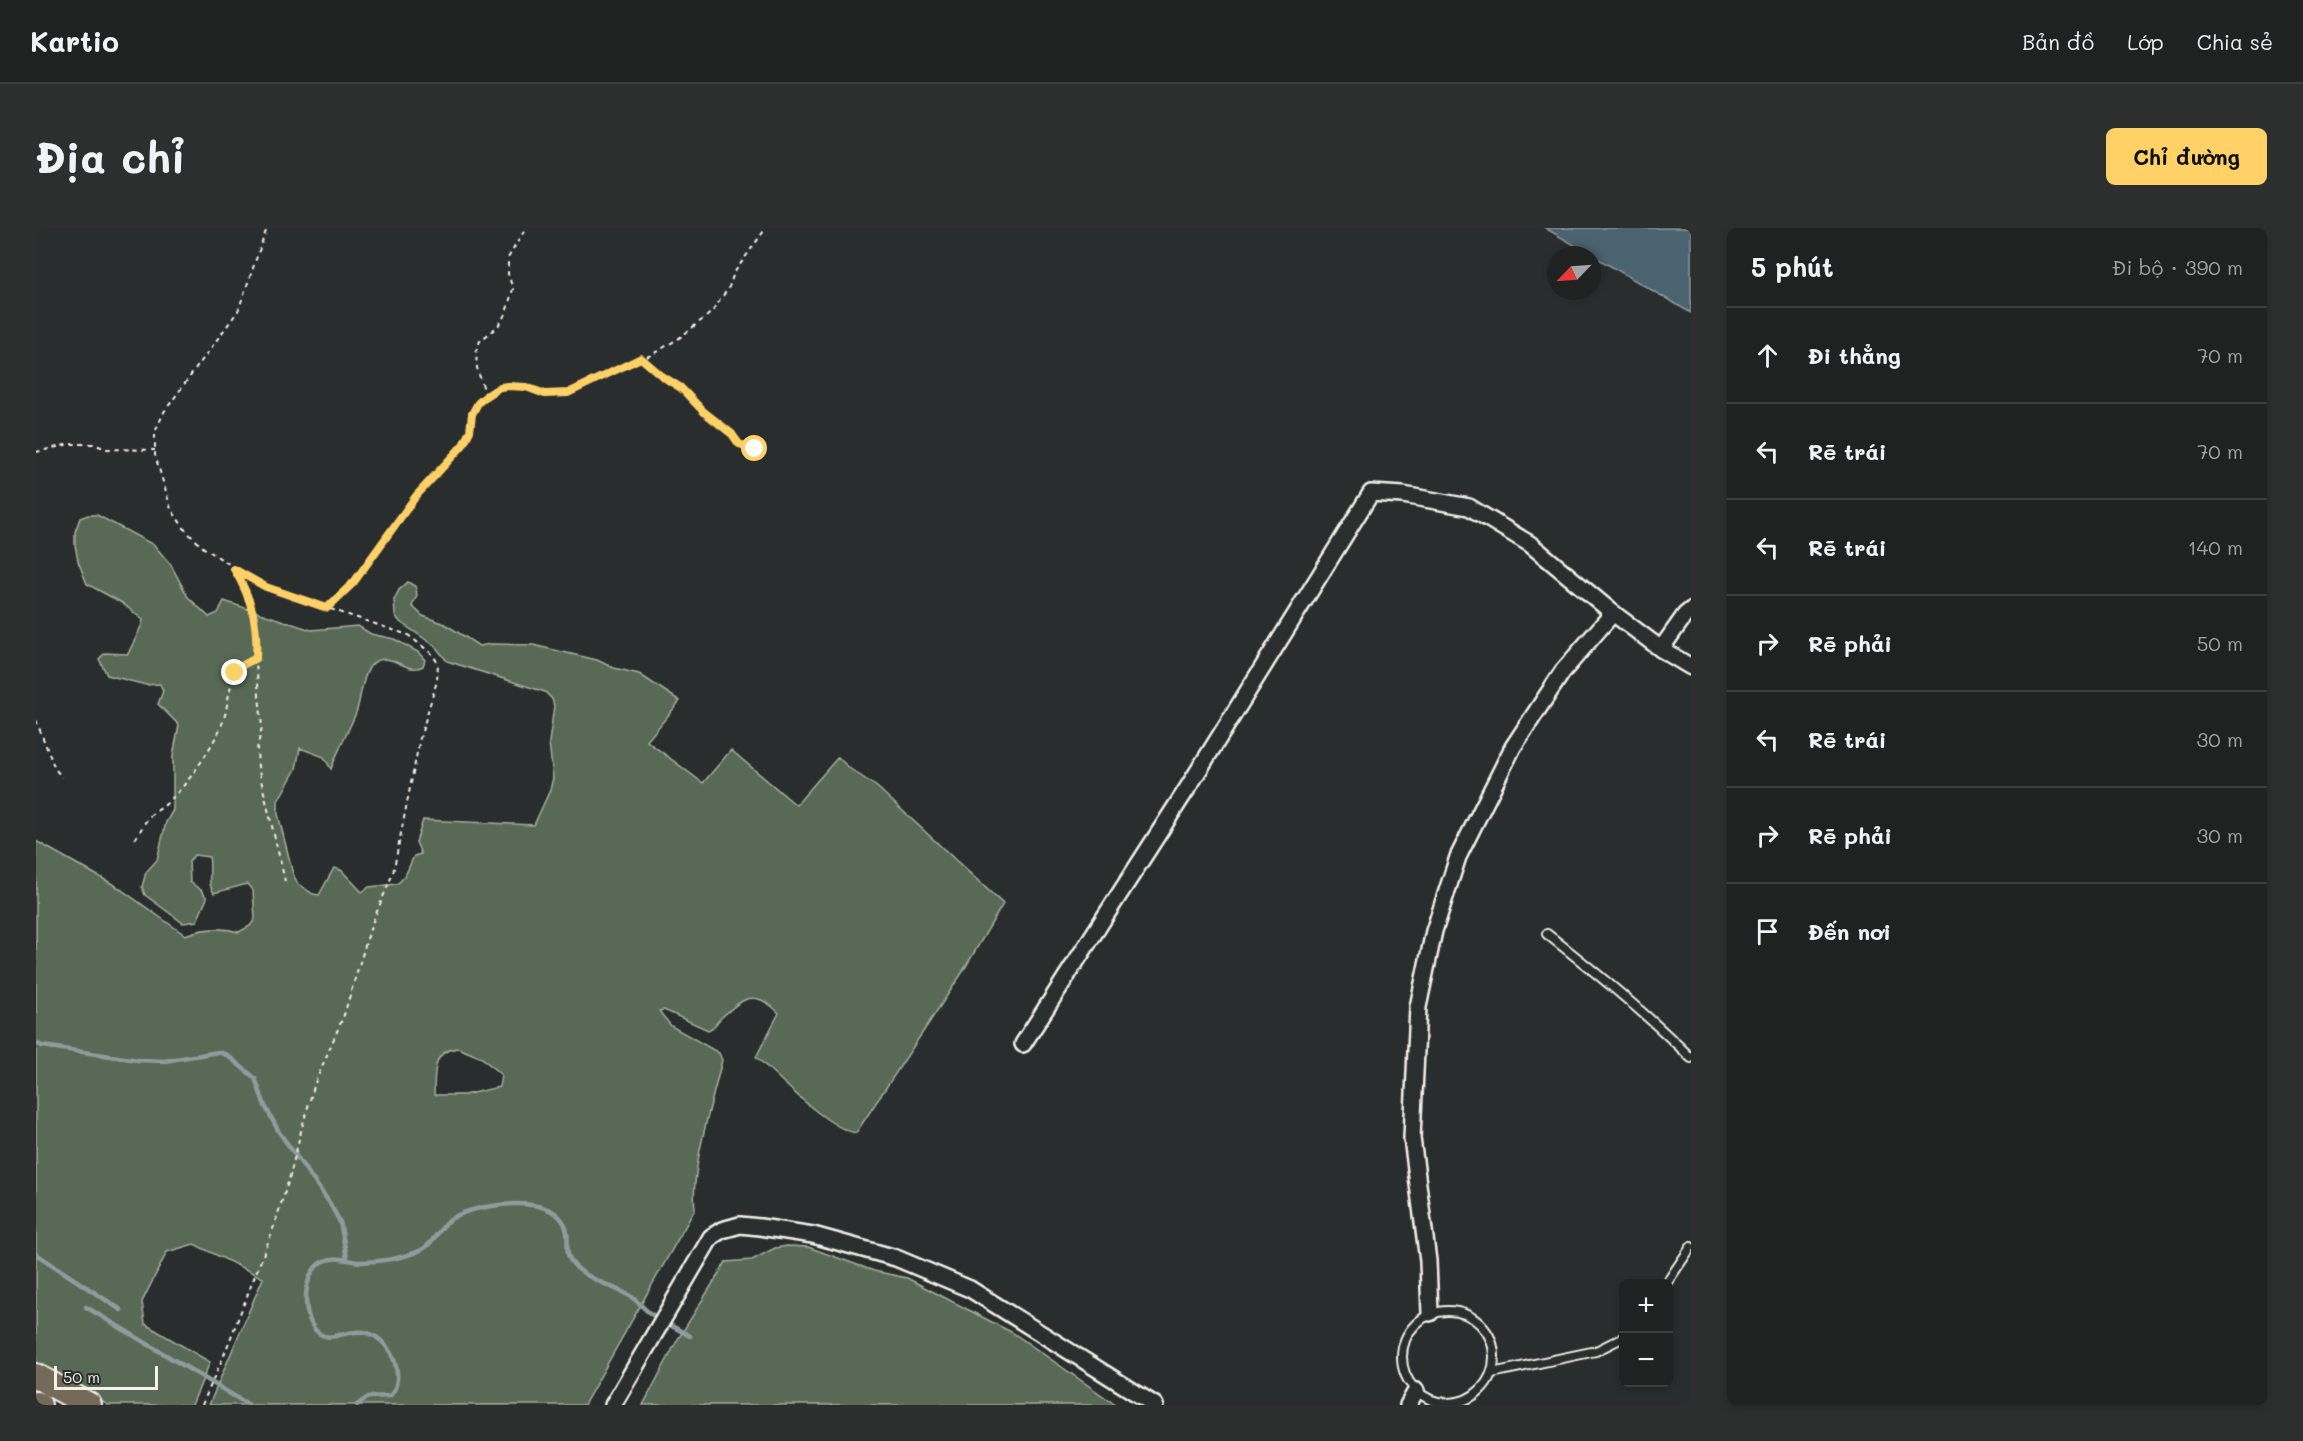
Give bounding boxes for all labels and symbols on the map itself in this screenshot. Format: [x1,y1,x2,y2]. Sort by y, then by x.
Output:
north arrow [1547,246,1601,300]
route start [741,435,767,461]
route end [221,659,247,685]
scale bar [54,1363,158,1390]

